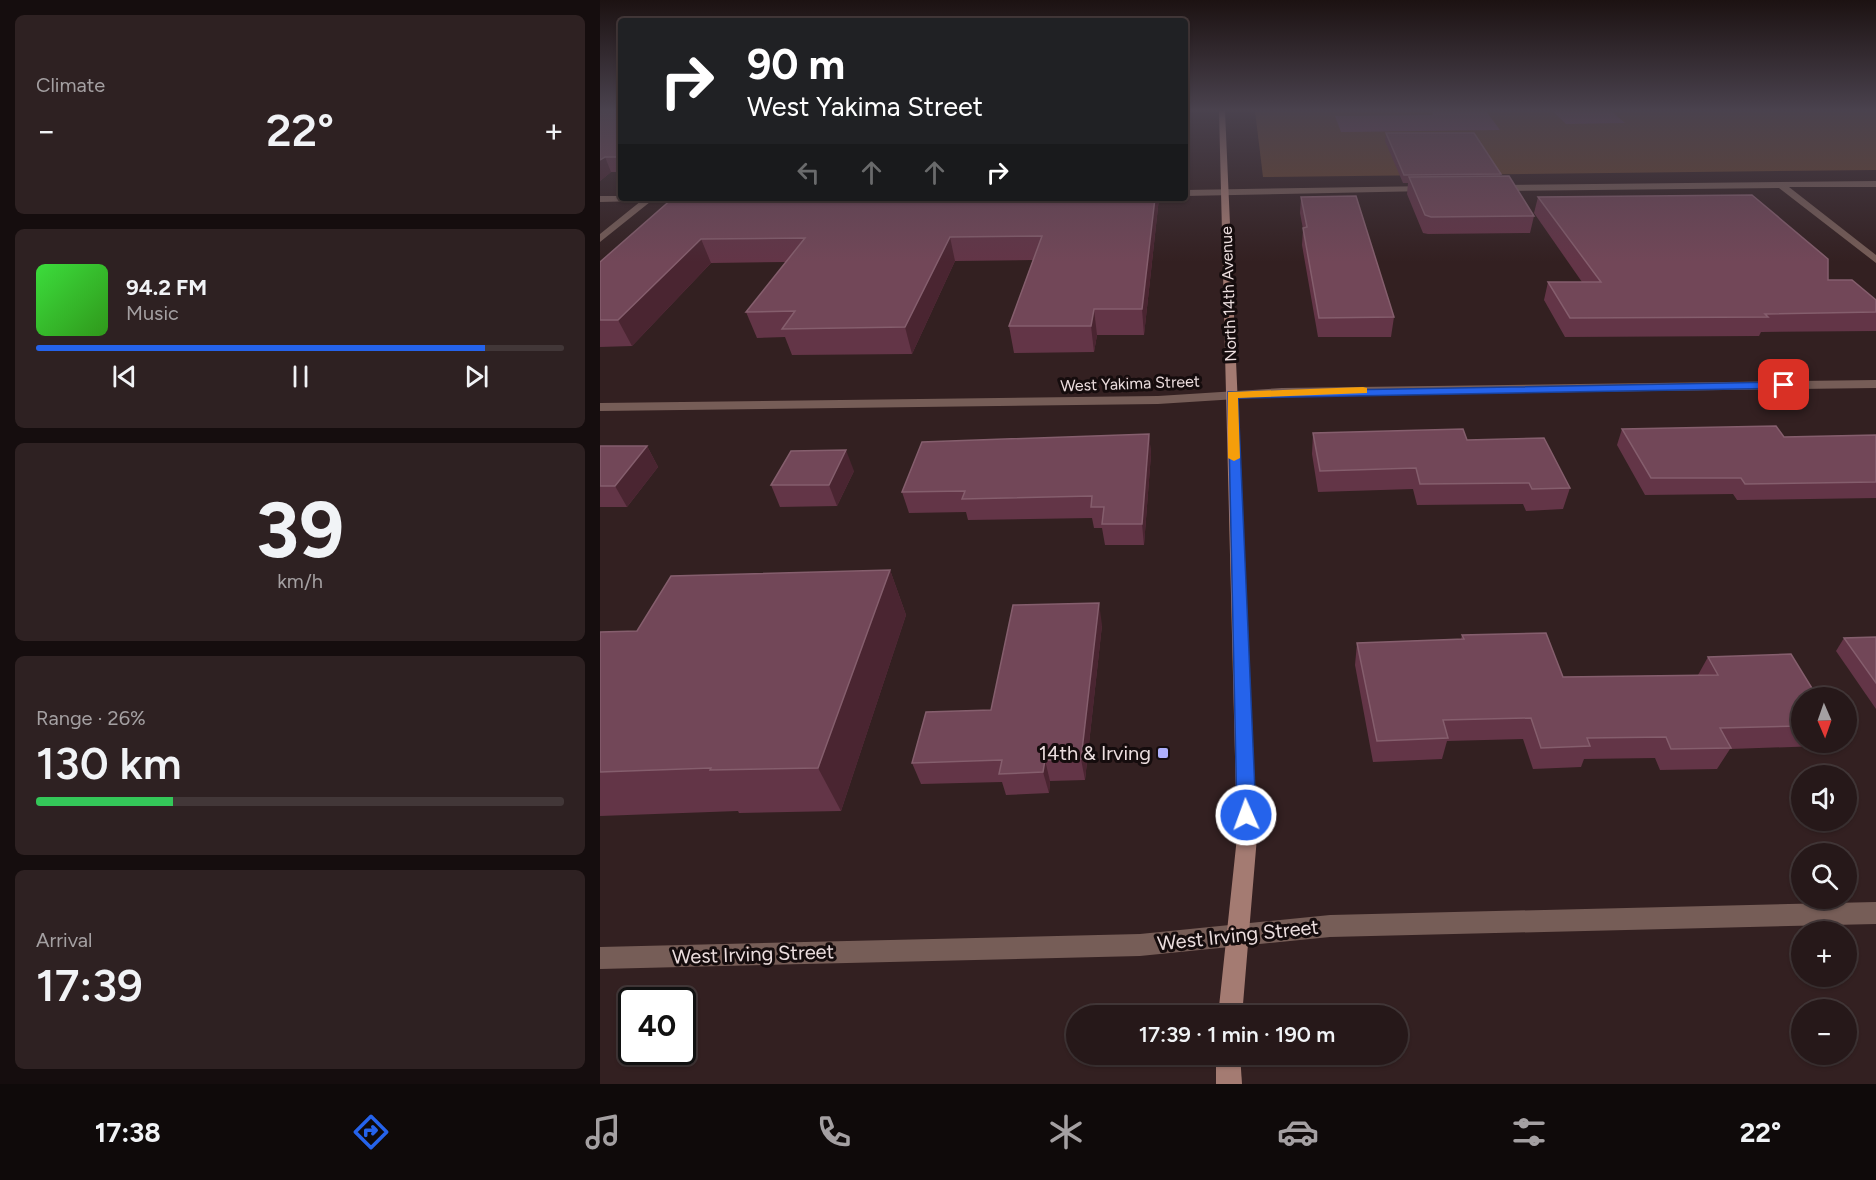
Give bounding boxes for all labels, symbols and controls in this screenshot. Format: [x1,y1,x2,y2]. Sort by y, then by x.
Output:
text: 90 m [747,39,845,90]
icon: right [648,42,726,120]
text: Climate [36,73,105,97]
text: West Yakima Street [747,90,983,123]
text: 22° [266,103,334,157]
text: − [36,111,57,150]
text: + [543,111,564,150]
icon: left [792,156,825,189]
icon: ahead [855,156,888,189]
icon: ahead [918,156,951,189]
icon: right [981,156,1014,189]
street label: North 14th Avenue [1217,226,1240,362]
text: 94.2 FM [126,274,207,301]
text: Music [126,301,179,325]
pin [1758,359,1809,410]
icon: previous [108,360,141,393]
icon: pause [284,360,317,393]
icon: next [460,360,493,393]
icon: arrive [1767,368,1800,401]
street label: West Yakima Street [1060,372,1200,395]
text: 39 [256,483,344,577]
text: km/h [277,569,323,593]
north arrow [1791,687,1857,753]
map controls [1791,687,1857,1065]
text: Range · 26% [36,706,146,730]
text: 130 km [36,736,182,790]
place label: 14th & Irving [1039,741,1151,765]
marker: 14th & Irving [1156,746,1170,760]
button: sound [1791,765,1857,831]
position arrow [1214,783,1278,847]
button: search [1791,843,1857,909]
street label: West Irving Street [1156,915,1320,955]
button: + [1791,921,1857,987]
text: Arrival [36,928,92,952]
street label: West Irving Street [672,939,834,969]
text: 17:39 [36,958,143,1012]
speed limit sign: 40 [618,987,696,1065]
button: − [1791,999,1857,1065]
text: 17:39 · 1 min · 190 m [1139,1021,1335,1048]
icon: directions [350,1111,392,1153]
icon: music [582,1111,624,1153]
icon: phone [813,1111,855,1153]
icon: climate [1045,1111,1087,1153]
icon: car [1277,1111,1319,1153]
icon: filters [1508,1111,1550,1153]
text: 17:38 [95,1116,161,1149]
text: 22° [1740,1116,1781,1149]

